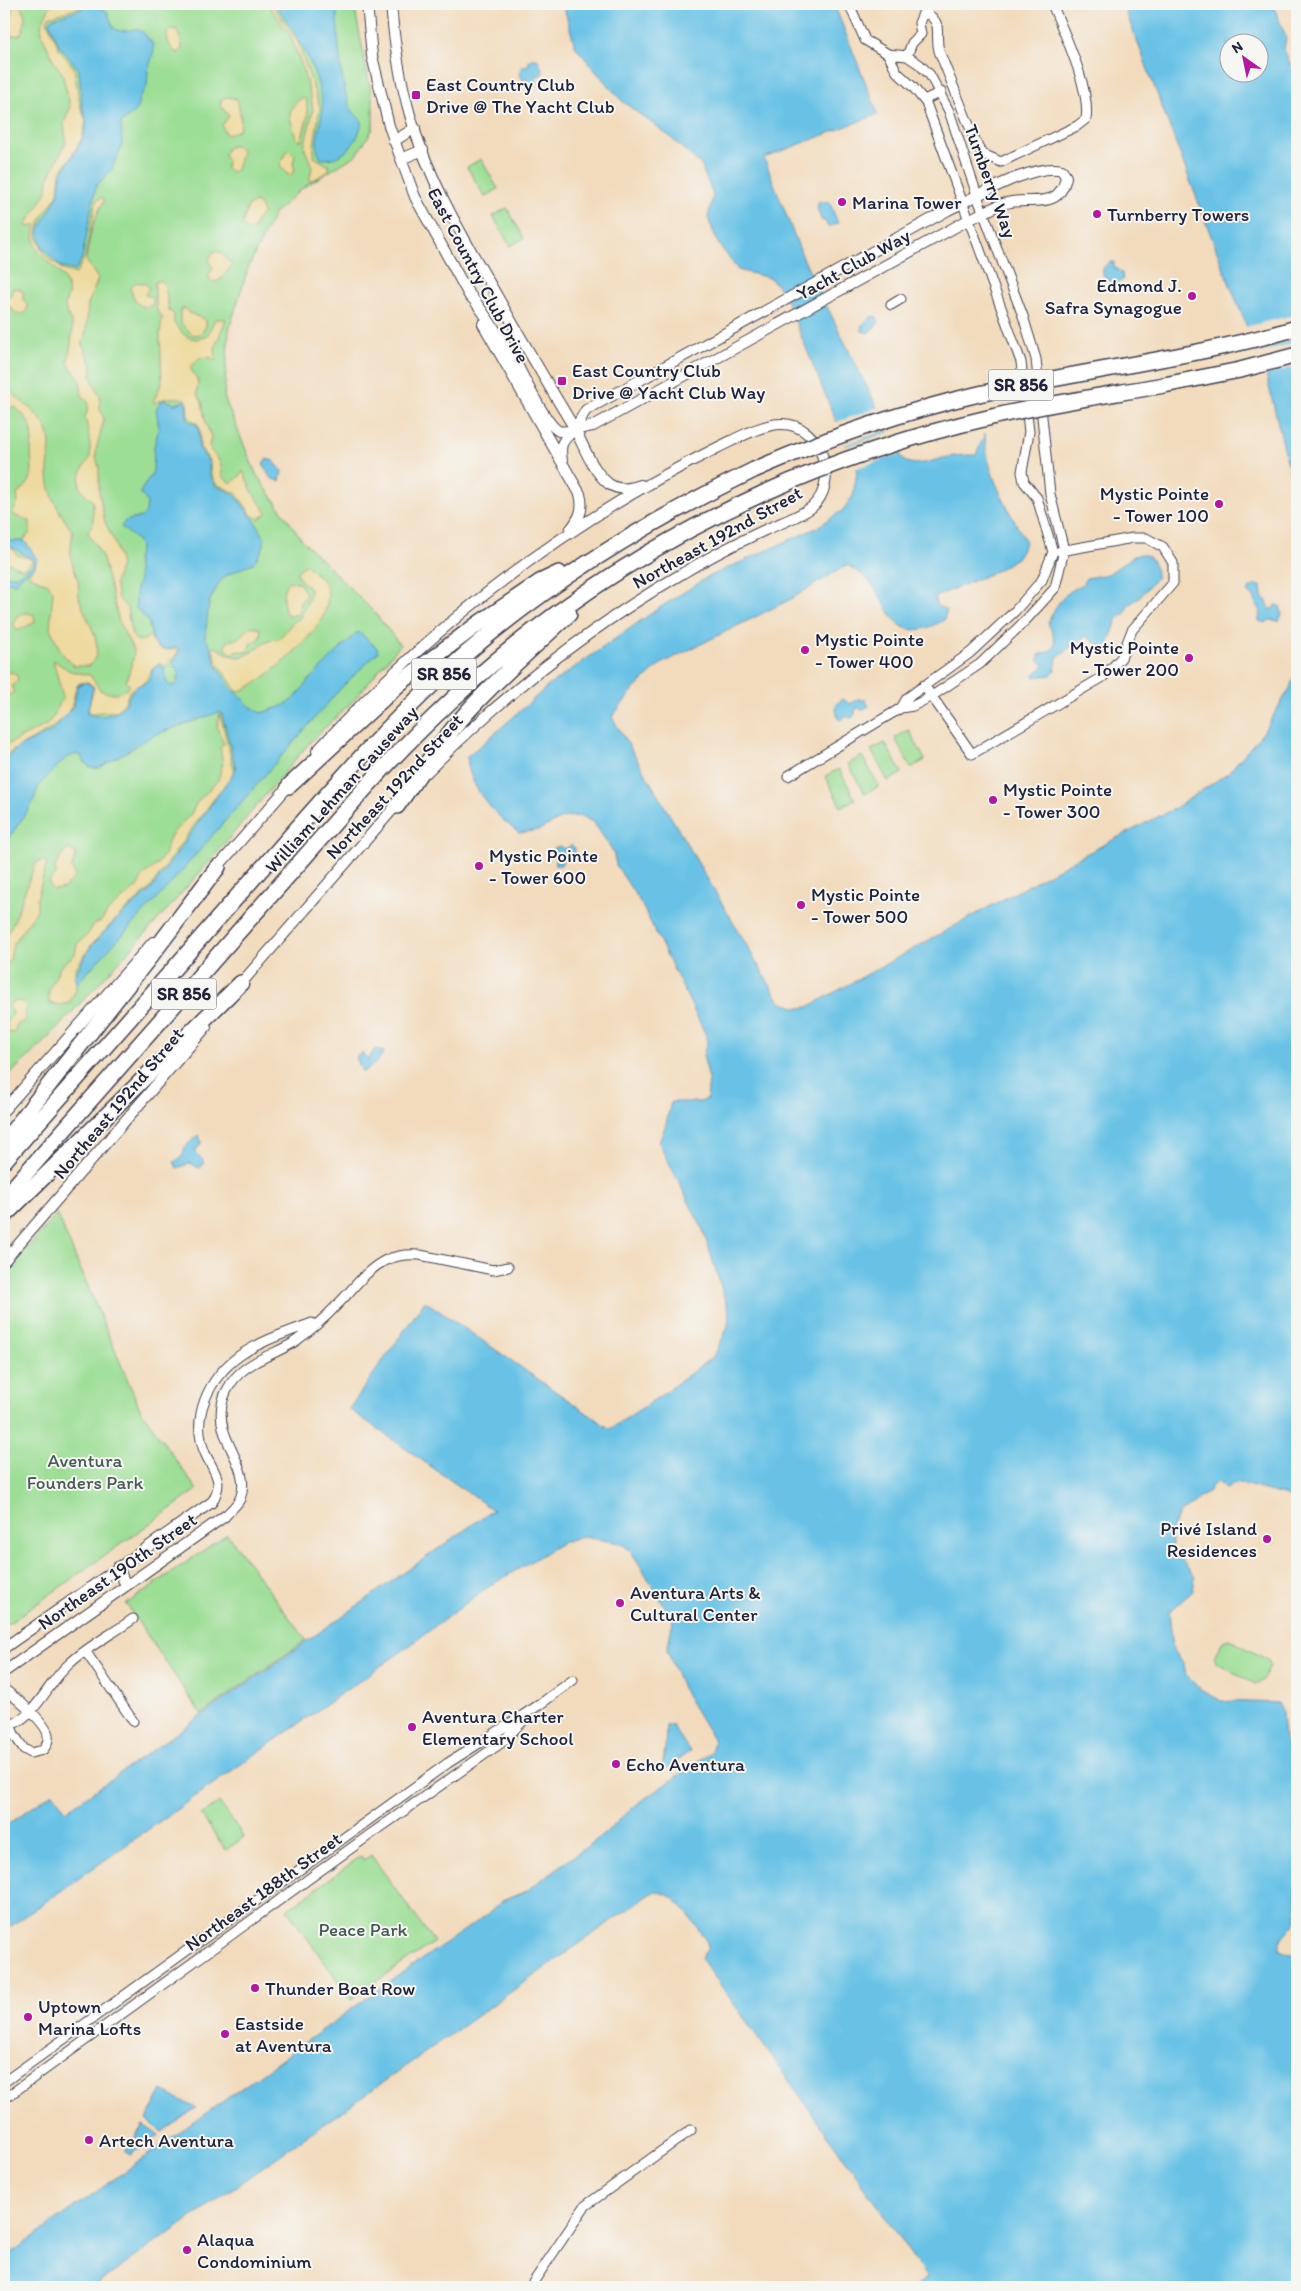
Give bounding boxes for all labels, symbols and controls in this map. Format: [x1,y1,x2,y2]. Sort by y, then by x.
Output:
north arrow [1218,32,1268,82]
text: N [1229,38,1246,57]
place label: East Country Club Drive @ The Yacht Club [426,73,615,118]
marker: East Country Club Drive @ The Yacht Club [410,89,422,101]
street label: Turnberry Way [959,121,1022,241]
street label: East Country Club Drive [422,183,535,367]
place label: Marina Tower [852,191,962,214]
marker: Marina Tower [836,196,848,208]
place label: Turnberry Towers [1107,203,1249,226]
marker: Turnberry Towers [1091,208,1103,220]
street label: Yacht Club Way [792,224,914,305]
place label: Edmond J. Safra Synagogue [1045,274,1182,319]
marker: Edmond J. Safra Synagogue [1186,290,1198,302]
place label: East Country Club Drive @ Yacht Club Way [572,359,765,404]
road number: SR 856 [988,370,1054,400]
marker: East Country Club Drive @ Yacht Club Way [556,375,568,387]
street label: Northeast 192nd Street [628,481,806,594]
place label: Mystic Pointe - Tower 100 [1100,482,1209,527]
marker: Mystic Pointe - Tower 100 [1213,498,1225,510]
place label: Mystic Pointe - Tower 400 [815,628,924,673]
place label: Mystic Pointe - Tower 200 [1070,636,1179,681]
marker: Mystic Pointe - Tower 400 [799,644,811,656]
marker: Mystic Pointe - Tower 200 [1183,652,1195,664]
road number: SR 856 [412,659,476,690]
street label: William Lehman Causeway [260,701,423,878]
street label: Northeast 192nd Street [321,709,468,864]
place label: Mystic Pointe - Tower 300 [1003,778,1112,823]
marker: Mystic Pointe - Tower 300 [987,794,999,806]
place label: Mystic Pointe - Tower 600 [489,844,598,889]
marker: Mystic Pointe - Tower 600 [473,860,485,872]
place label: Mystic Pointe - Tower 500 [811,883,920,928]
marker: Mystic Pointe - Tower 500 [795,899,807,911]
road number: SR 856 [152,979,216,1010]
street label: Northeast 192nd Street [48,1023,189,1184]
park label: Aventura Founders Park [27,1449,144,1494]
street label: Northeast 190th Street [33,1508,201,1635]
place label: Privé Island Residences [1160,1517,1258,1562]
marker: Privé Island Residences [1261,1533,1273,1545]
place label: Aventura Arts & Cultural Center [630,1581,761,1626]
marker: Aventura Arts & Cultural Center [614,1597,626,1609]
place label: Aventura Charter Elementary School [422,1705,574,1750]
marker: Aventura Charter Elementary School [406,1721,418,1733]
place label: Echo Aventura [626,1753,745,1776]
marker: Echo Aventura [610,1758,622,1770]
street label: Northeast 188th Street [181,1827,346,1956]
park label: Peace Park [319,1918,408,1941]
place label: Thunder Boat Row [265,1977,415,2000]
marker: Thunder Boat Row [249,1982,261,1994]
place label: Uptown Marina Lofts [38,1995,141,2040]
marker: Uptown Marina Lofts [22,2011,34,2023]
place label: Eastside at Aventura [235,2012,332,2057]
marker: Eastside at Aventura [219,2028,231,2040]
place label: Artech Aventura [99,2129,234,2152]
marker: Artech Aventura [83,2134,95,2146]
place label: Alaqua Condominium [197,2228,312,2273]
marker: Alaqua Condominium [181,2244,193,2256]

